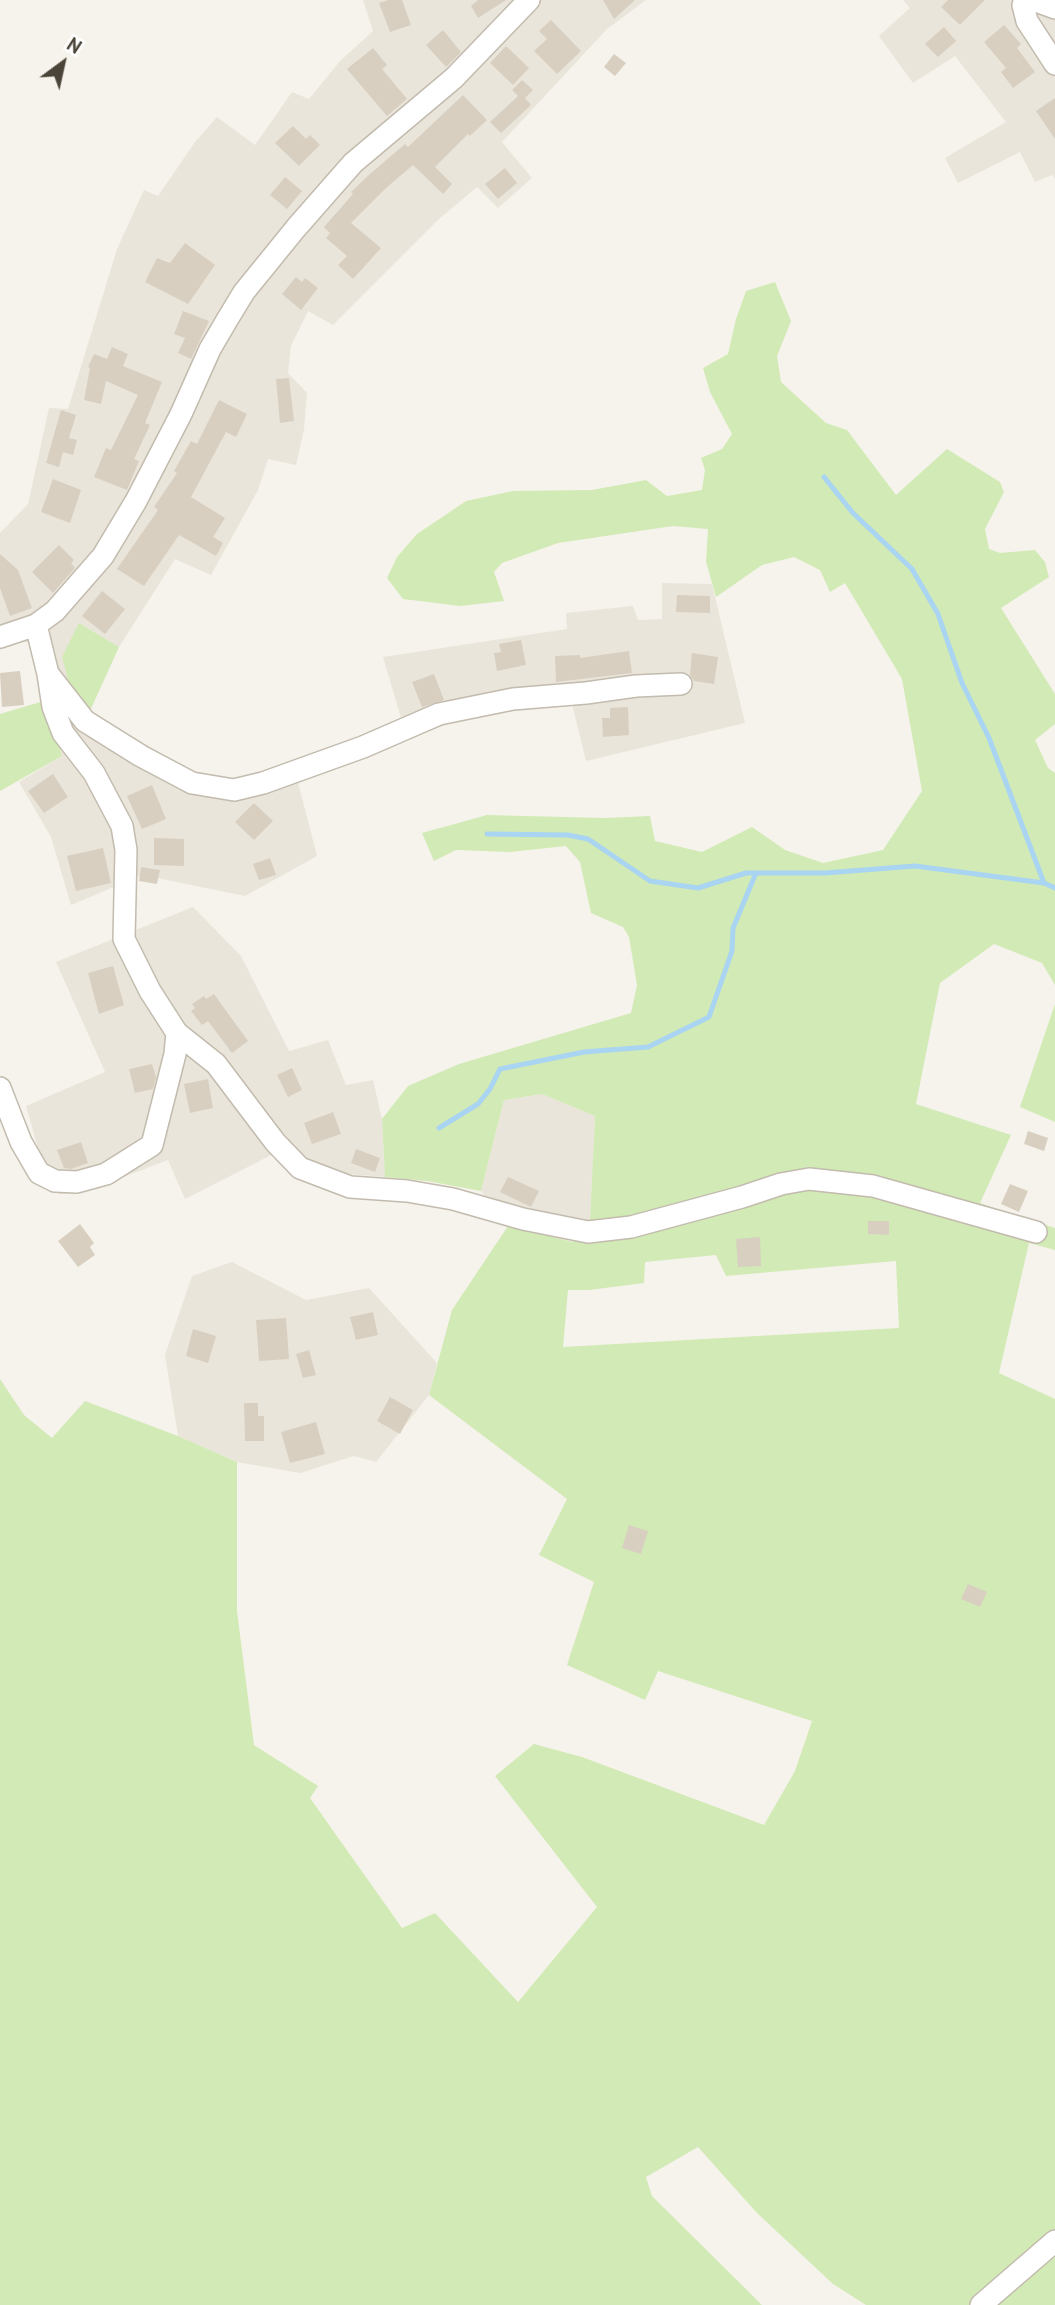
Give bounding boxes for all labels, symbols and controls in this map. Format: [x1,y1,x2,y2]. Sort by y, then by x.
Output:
north arrow [28,28,98,98]
text: N [63,32,86,59]

